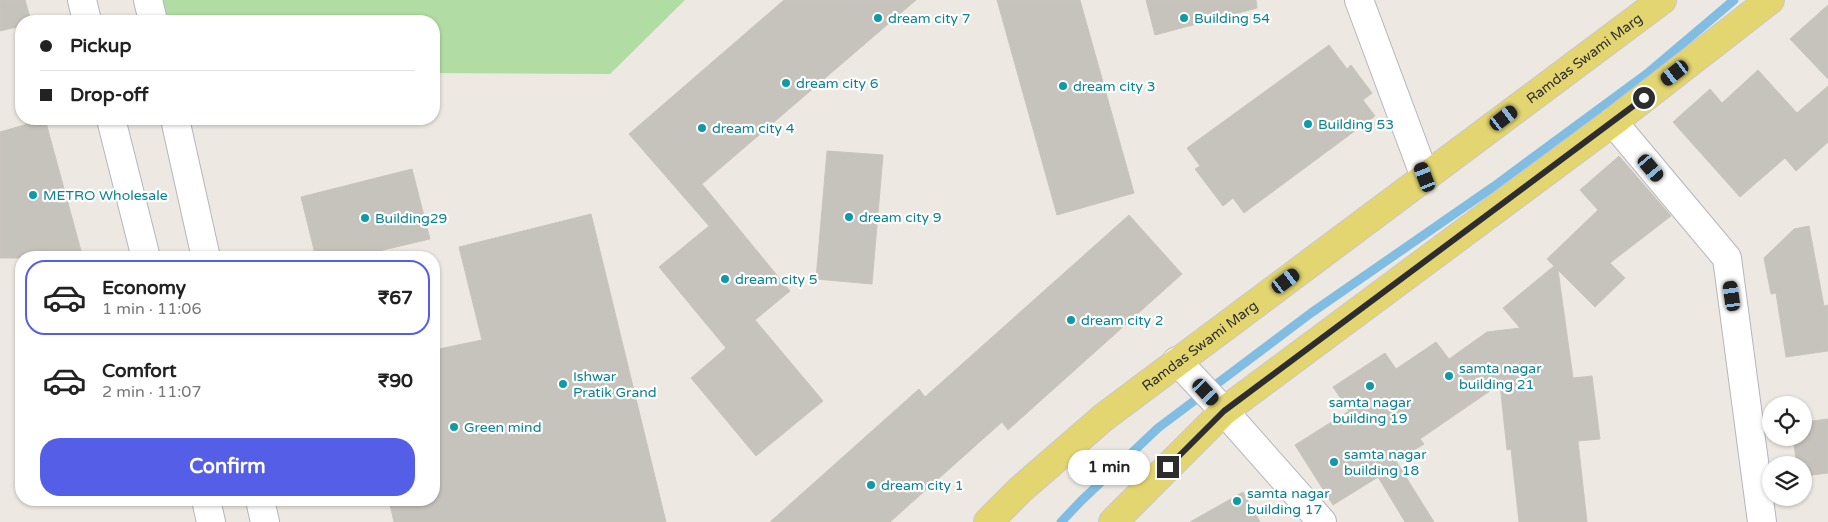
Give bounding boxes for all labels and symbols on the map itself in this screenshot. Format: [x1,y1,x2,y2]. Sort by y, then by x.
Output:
place label: dream city 7 [888,10,970,27]
place label: Building 54 [1194,10,1270,27]
street label: Ramdas Swami Marg [1523,10,1646,107]
marker: dream city 7 [872,12,884,24]
marker: Building 54 [1178,12,1190,24]
car [1658,58,1691,88]
place label: dream city 6 [796,75,879,92]
marker: dream city 6 [780,77,792,89]
place label: dream city 3 [1073,78,1155,95]
marker: dream city 3 [1057,80,1069,92]
route start [1633,87,1655,109]
car [1487,103,1520,133]
place label: Building 53 [1318,116,1394,133]
marker: Building 53 [1302,118,1314,130]
place label: dream city 4 [712,120,795,137]
marker: dream city 4 [696,122,708,134]
car [1635,152,1666,184]
car [1412,160,1437,194]
place label: METRO Wholesale [43,187,168,204]
marker: METRO Wholesale [27,189,39,201]
place label: dream city 9 [859,209,941,226]
place label: Building29 [375,210,447,227]
marker: dream city 9 [843,211,855,223]
marker: Building29 [359,212,371,224]
car [1269,266,1302,296]
place label: dream city 5 [735,271,817,288]
marker: dream city 5 [719,273,731,285]
car [1722,280,1741,312]
street label: Ramdas Swami Marg [1139,297,1261,395]
place label: dream city 2 [1081,312,1163,329]
marker: dream city 2 [1065,314,1077,326]
place label: samta nagar building 21 [1459,360,1542,393]
place label: Ishwar Pratik Grand [573,368,657,401]
marker: samta nagar building 21 [1443,370,1455,382]
car [1190,376,1221,408]
marker: Ishwar Pratik Grand [557,378,569,390]
marker: samta nagar building 19 [1364,380,1376,392]
place label: samta nagar building 19 [1329,394,1412,427]
place label: Green mind [464,419,541,436]
marker: Green mind [448,421,460,433]
place label: samta nagar building 18 [1344,446,1427,479]
callout: 1 min [1068,450,1150,484]
route end [1157,456,1179,478]
marker: samta nagar building 18 [1328,456,1340,468]
place label: dream city 1 [881,477,963,494]
marker: dream city 1 [865,479,877,491]
place label: samta nagar building 17 [1247,485,1330,518]
marker: samta nagar building 17 [1231,495,1243,507]

